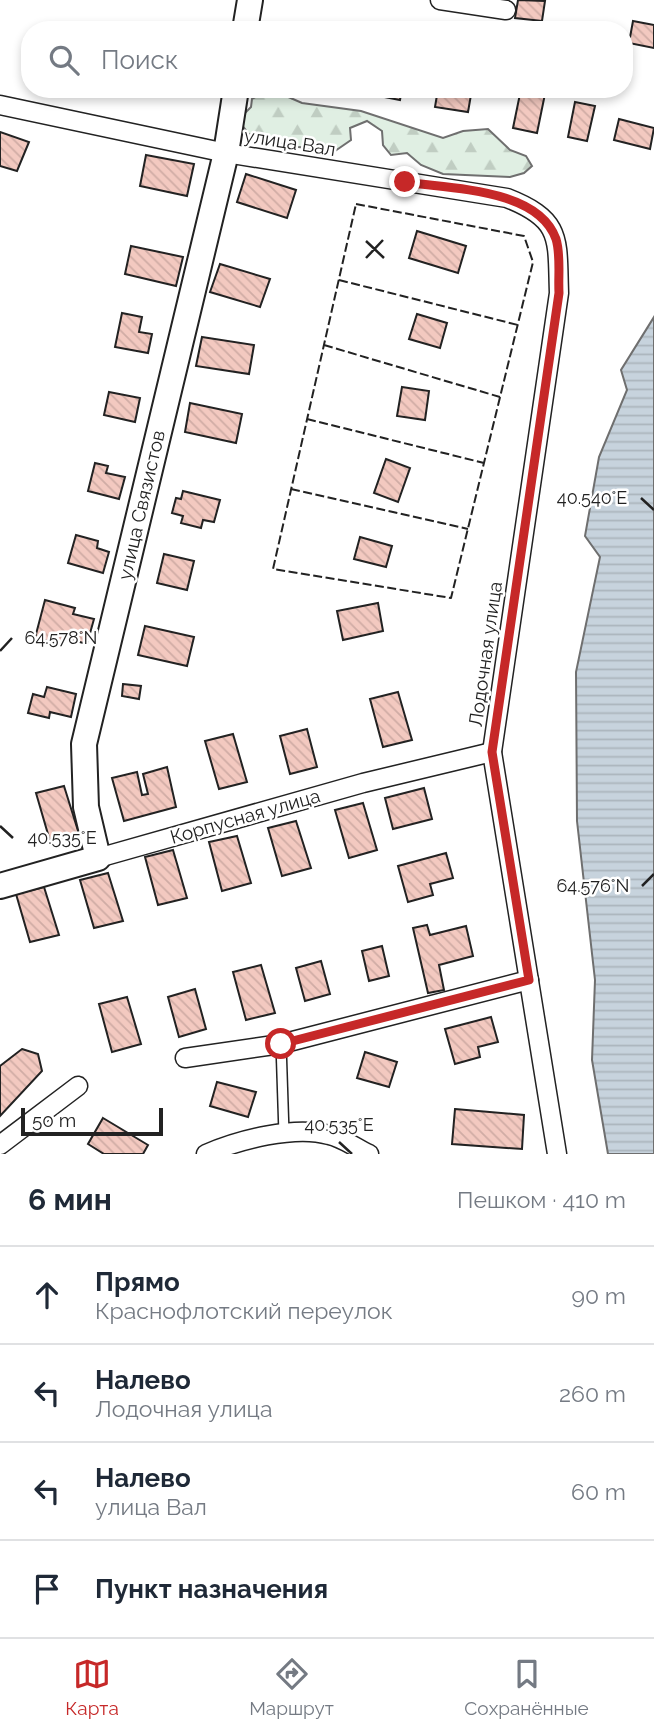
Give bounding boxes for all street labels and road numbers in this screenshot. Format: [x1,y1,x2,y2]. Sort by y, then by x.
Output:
street label: улица Вал [243,124,337,160]
street label: улица Связистов [113,428,169,582]
street label: Лодочная улица [464,580,506,728]
street label: Корпусная улица [167,784,323,848]

